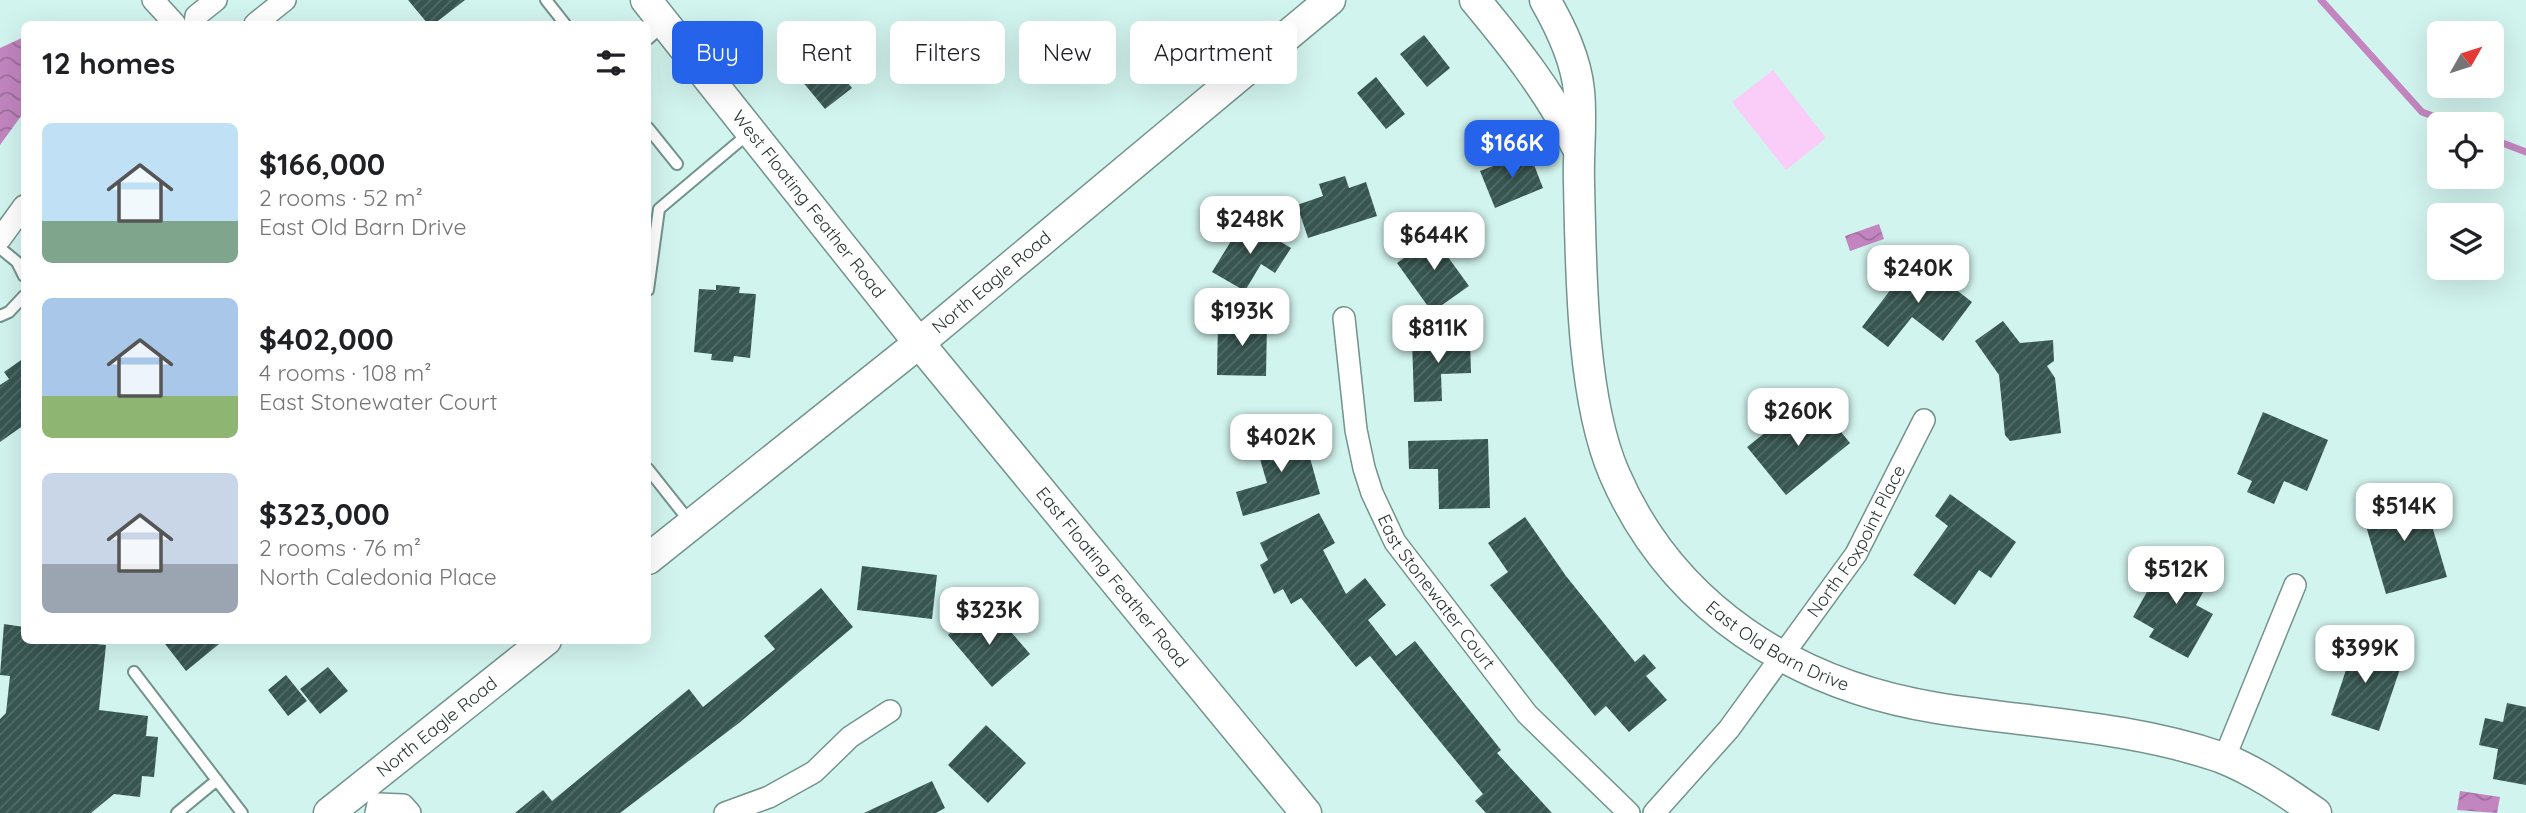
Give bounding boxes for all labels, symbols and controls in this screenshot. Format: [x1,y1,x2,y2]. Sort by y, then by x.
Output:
chip: Buy [672,21,763,84]
chip: Rent [777,21,876,84]
chip: Filters [890,21,1005,84]
chip: New [1019,21,1116,84]
chip: Apartment [1130,21,1297,84]
north arrow [2427,21,2504,98]
map controls [2427,21,2504,280]
text: 12 homes [42,44,175,82]
icon: filters [592,44,630,82]
street label: West Floating Feather Road [727,105,891,302]
button: locate [2427,112,2504,189]
pin: $166K [1463,120,1561,180]
text: $166K [1480,128,1544,157]
text: $166,000 [259,145,385,183]
icon: home [98,151,182,235]
text: 2 rooms · 52 m² [259,183,423,212]
pin: $248K [1201,196,1299,256]
button: layers [2427,203,2504,280]
text: $248K [1216,204,1284,233]
text: East Old Barn Drive [259,212,466,241]
pin: $644K [1385,212,1483,272]
text: $644K [1400,220,1468,249]
street label: North Eagle Road [927,226,1056,338]
pin: $240K [1869,246,1967,305]
text: $240K [1883,253,1953,282]
pin: $193K [1193,288,1291,348]
text: $193K [1210,296,1274,325]
pin: $811K [1389,306,1487,365]
text: $811K [1408,313,1468,342]
text: $402,000 [259,320,394,358]
icon: home [98,326,182,410]
text: 4 rooms · 108 m² [259,358,432,387]
text: East Stonewater Court [259,387,497,416]
pin: $260K [1749,388,1847,448]
text: $260K [1764,396,1832,425]
pin: $402K [1232,414,1330,474]
text: $402K [1246,422,1316,451]
street label: North Foxpoint Place [1802,461,1910,622]
street label: East Floating Feather Road [1031,482,1194,672]
pin: $514K [2355,484,2453,543]
text: $514K [2372,491,2436,520]
text: $323,000 [259,495,390,533]
icon: home [98,501,182,585]
street label: East Stonewater Court [1373,510,1500,674]
text: 2 rooms · 76 m² [259,533,421,562]
pin: $512K [2127,546,2225,606]
text: $512K [2144,554,2208,583]
text: North Caledonia Place [259,562,497,591]
pin: $323K [940,588,1038,647]
text: $323K [956,595,1022,624]
street label: East Old Barn Drive [1701,595,1852,696]
pin: $399K [2316,626,2414,685]
text: $399K [2331,633,2399,662]
street label: North Eagle Road [371,671,502,782]

